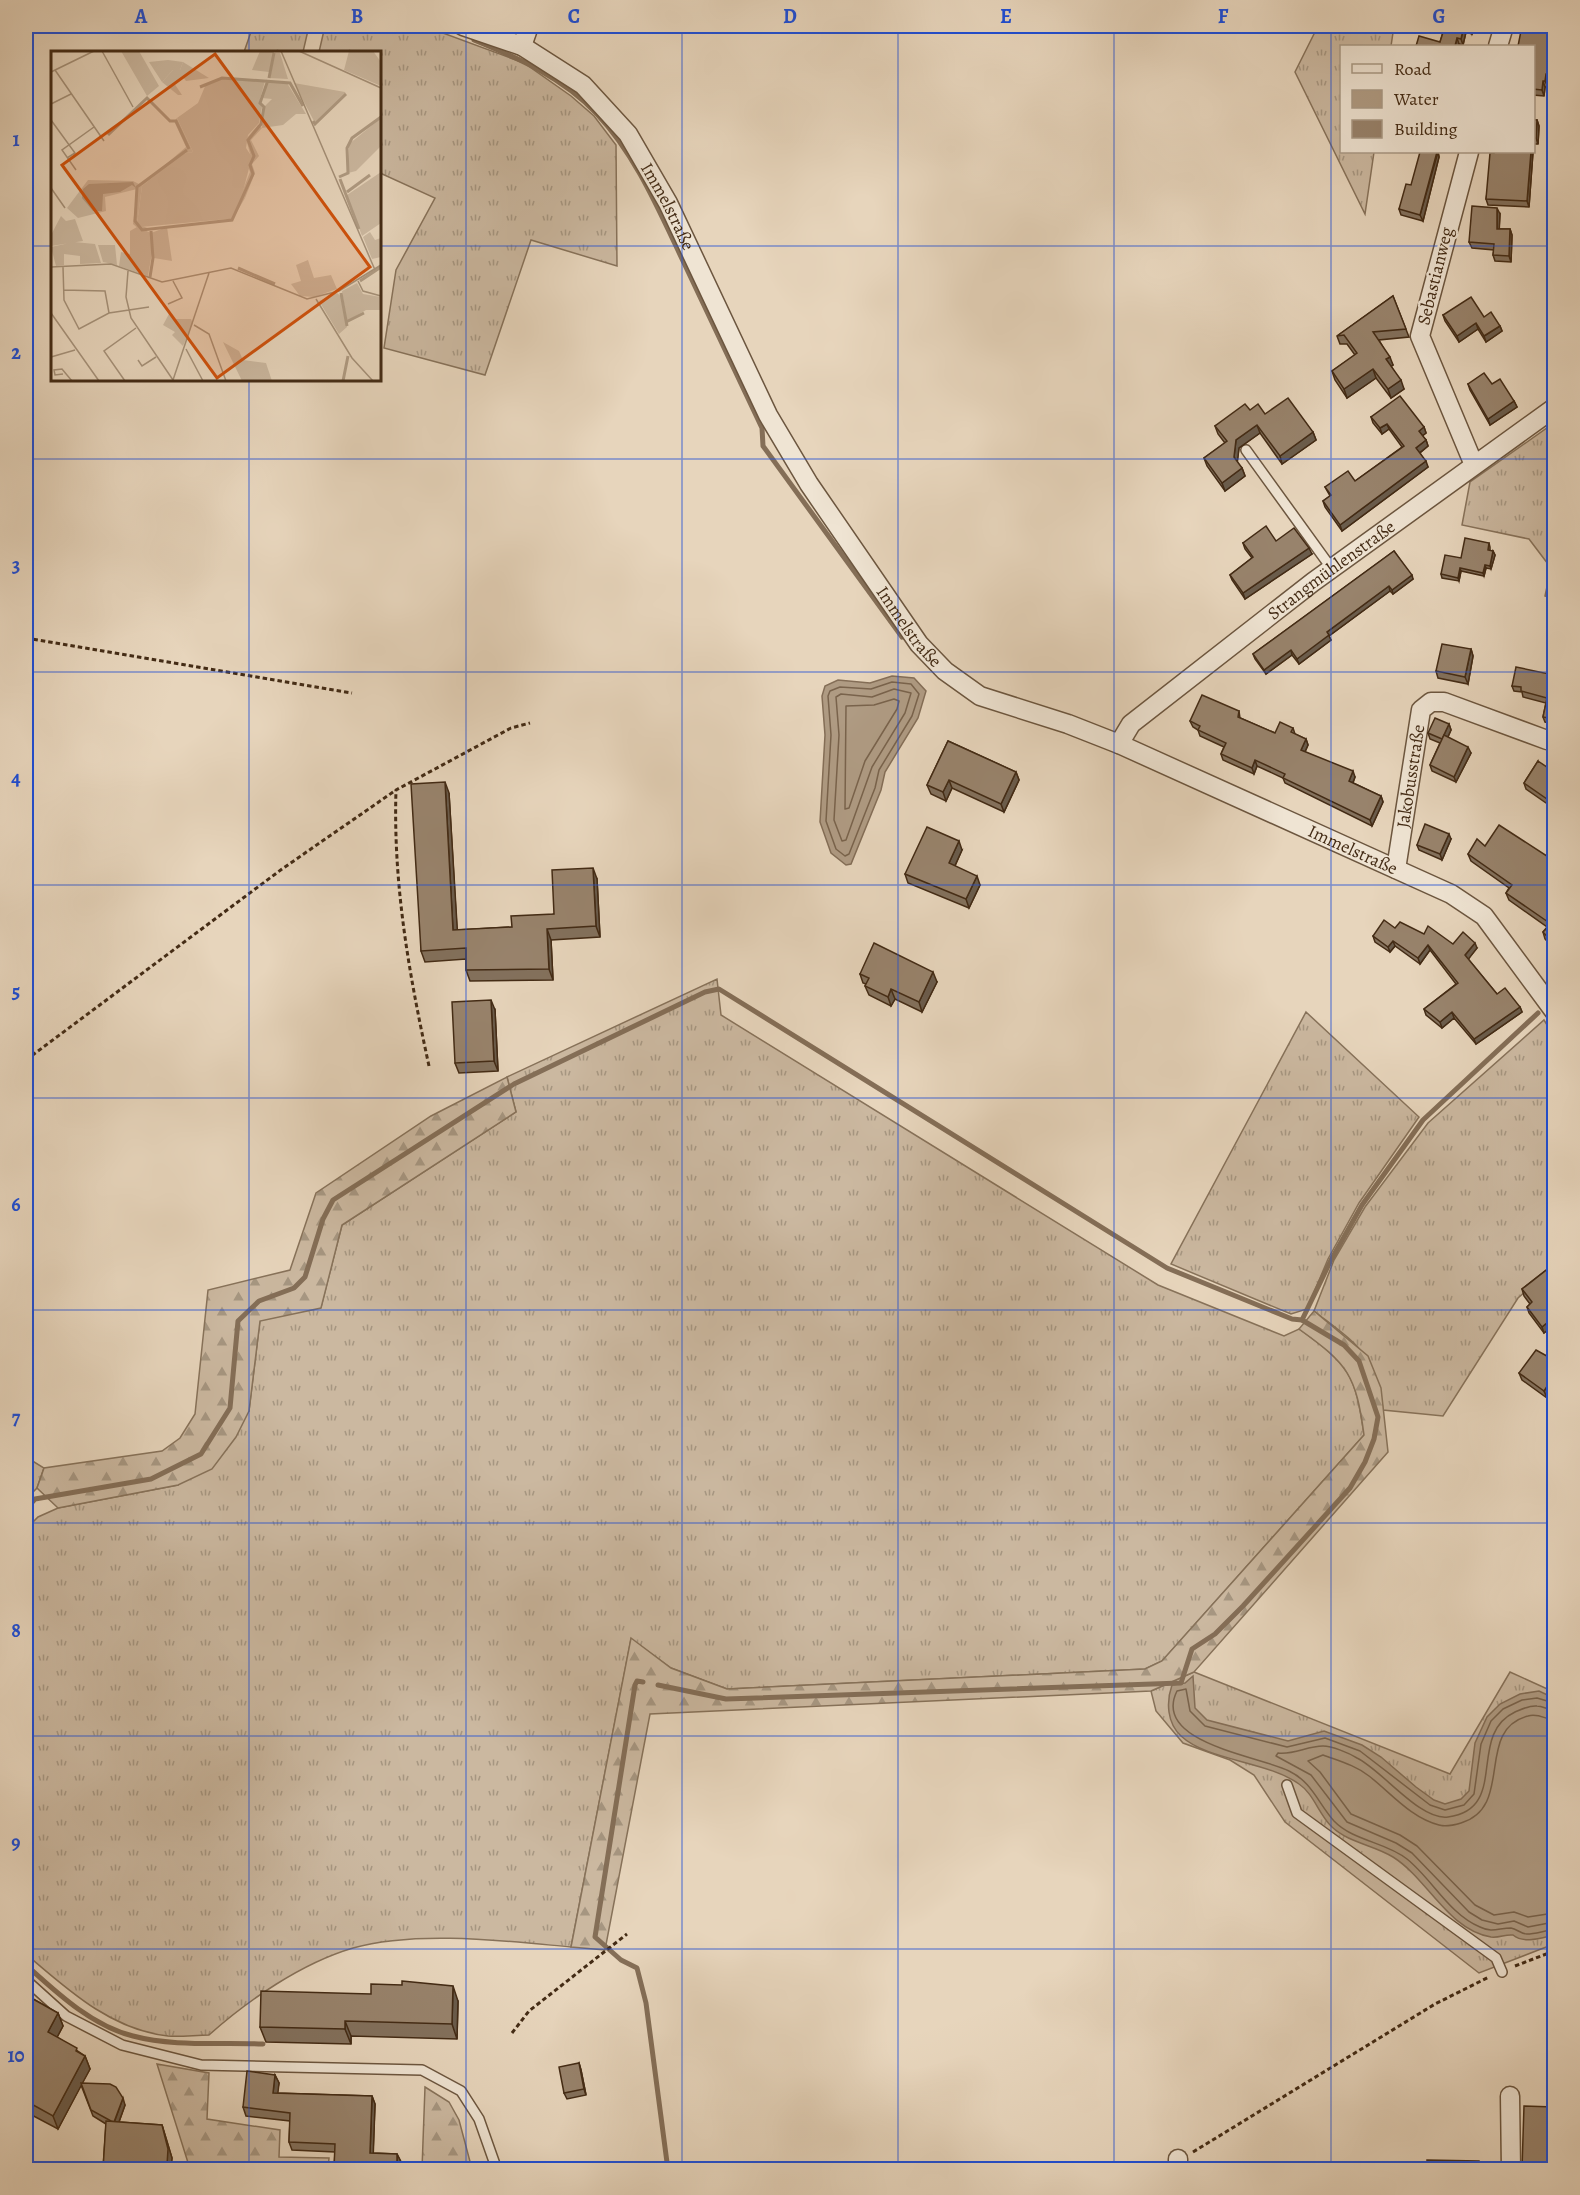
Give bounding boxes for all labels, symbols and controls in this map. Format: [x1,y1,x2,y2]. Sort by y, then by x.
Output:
text: A [134,3,148,30]
text: B [351,3,363,30]
text: C [568,3,580,30]
text: D [783,3,797,30]
text: E [1000,3,1012,30]
text: F [1218,3,1229,30]
text: G [1432,3,1446,30]
legend [1340,45,1535,153]
inset map [51,51,381,381]
text: Road [1394,57,1432,81]
text: Water [1393,87,1439,111]
text: Building [1394,117,1458,141]
text: 1 [12,126,20,153]
street label: Immelstraße [635,158,701,254]
street label: Sebastianweg [1411,224,1459,328]
text: 2 [11,339,21,366]
street label: Strangmühlenstraße [1262,515,1400,625]
text: 3 [12,552,20,579]
street label: Immelstraße [871,581,947,673]
street label: Jakobusstraße [1391,723,1431,830]
text: 4 [11,765,21,792]
street label: Immelstraße [1304,819,1401,880]
text: 5 [12,978,20,1005]
text: 6 [11,1191,21,1218]
text: 7 [12,1404,21,1431]
text: 8 [11,1617,21,1644]
text: 9 [11,1829,21,1856]
text: 10 [7,2042,25,2069]

